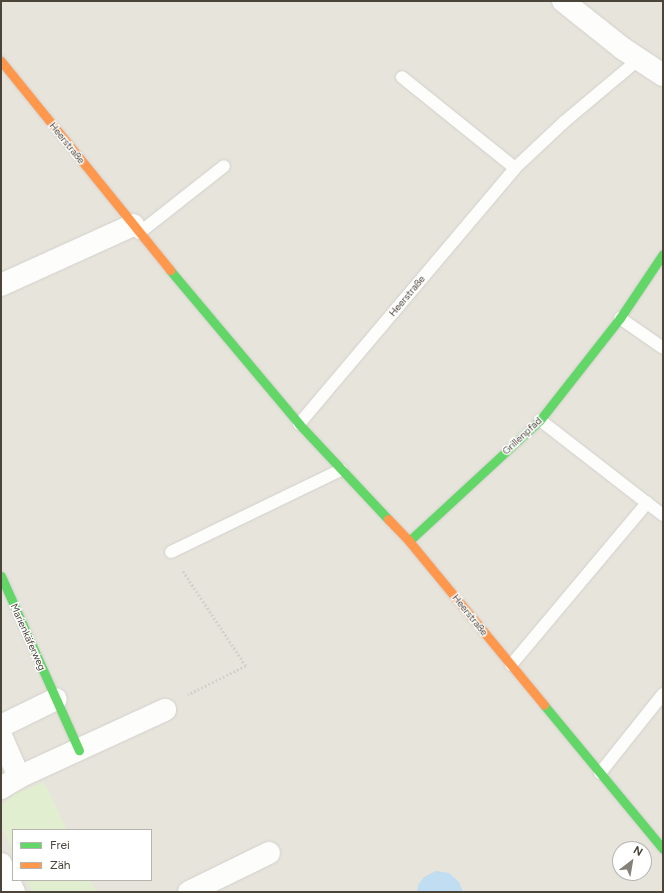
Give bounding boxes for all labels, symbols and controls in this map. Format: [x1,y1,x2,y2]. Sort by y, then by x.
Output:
street label: Heerstraße [47,120,87,166]
street label: Heerstraße [386,273,428,319]
street label: Grillenpfad [500,415,544,457]
street label: Heerstraße [450,592,490,638]
street label: Marienkäferweg [8,602,48,672]
legend [12,829,152,881]
text: Frei [50,838,70,852]
north arrow [612,841,652,881]
text: N [631,843,645,859]
text: Zäh [50,858,71,872]

